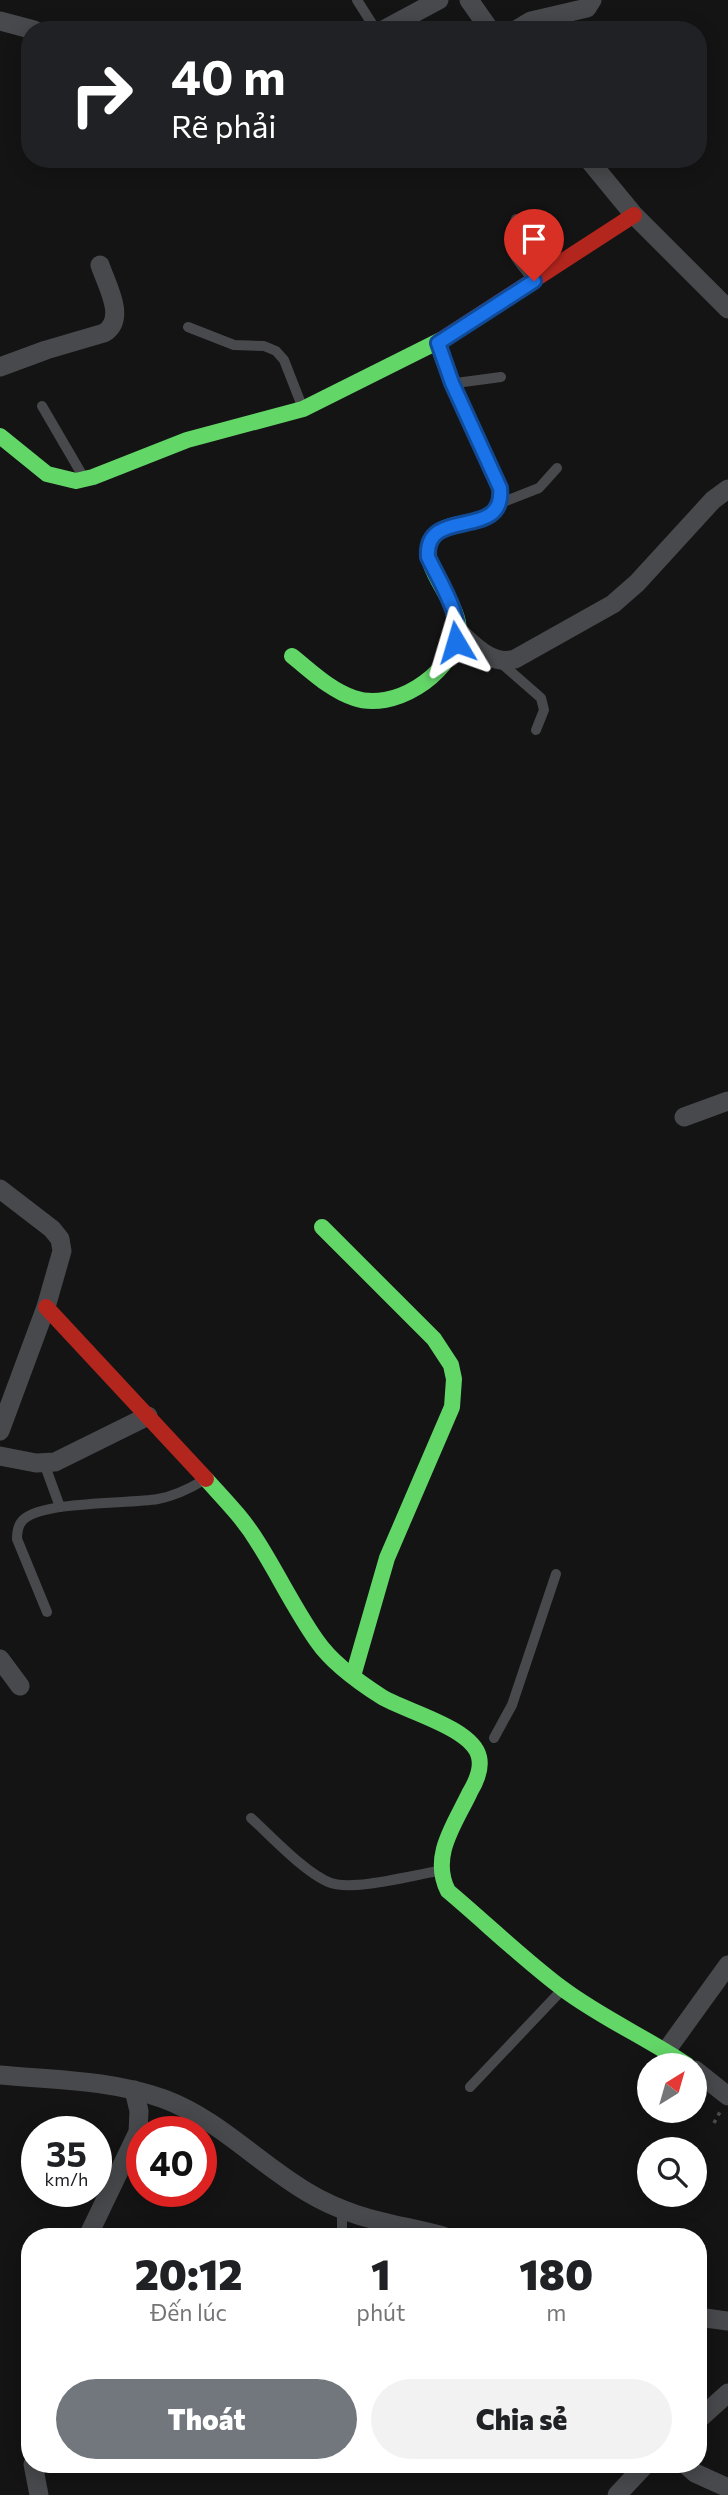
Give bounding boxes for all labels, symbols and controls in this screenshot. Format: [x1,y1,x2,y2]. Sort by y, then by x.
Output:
text: 40 m [171,45,286,105]
icon: right [56,49,147,140]
text: Rẽ phải [171,105,276,145]
pin [504,209,564,281]
icon: arrive [515,220,553,258]
position arrow [419,605,493,679]
north arrow [637,2053,707,2123]
map controls [637,2053,707,2207]
speed limit sign: 40 [126,2116,217,2207]
text: 35 [46,2131,87,2174]
button: search [637,2137,707,2207]
text: km/h [45,2168,88,2190]
text: 20:12 [135,2247,243,2299]
text: 1 [371,2247,391,2299]
text: 180 [519,2247,593,2299]
text: Đến lúc [150,2298,227,2326]
text: phút [356,2298,405,2326]
text: m [546,2298,566,2326]
button: Thoát [56,2379,357,2459]
button: Chia sẻ [371,2379,672,2459]

